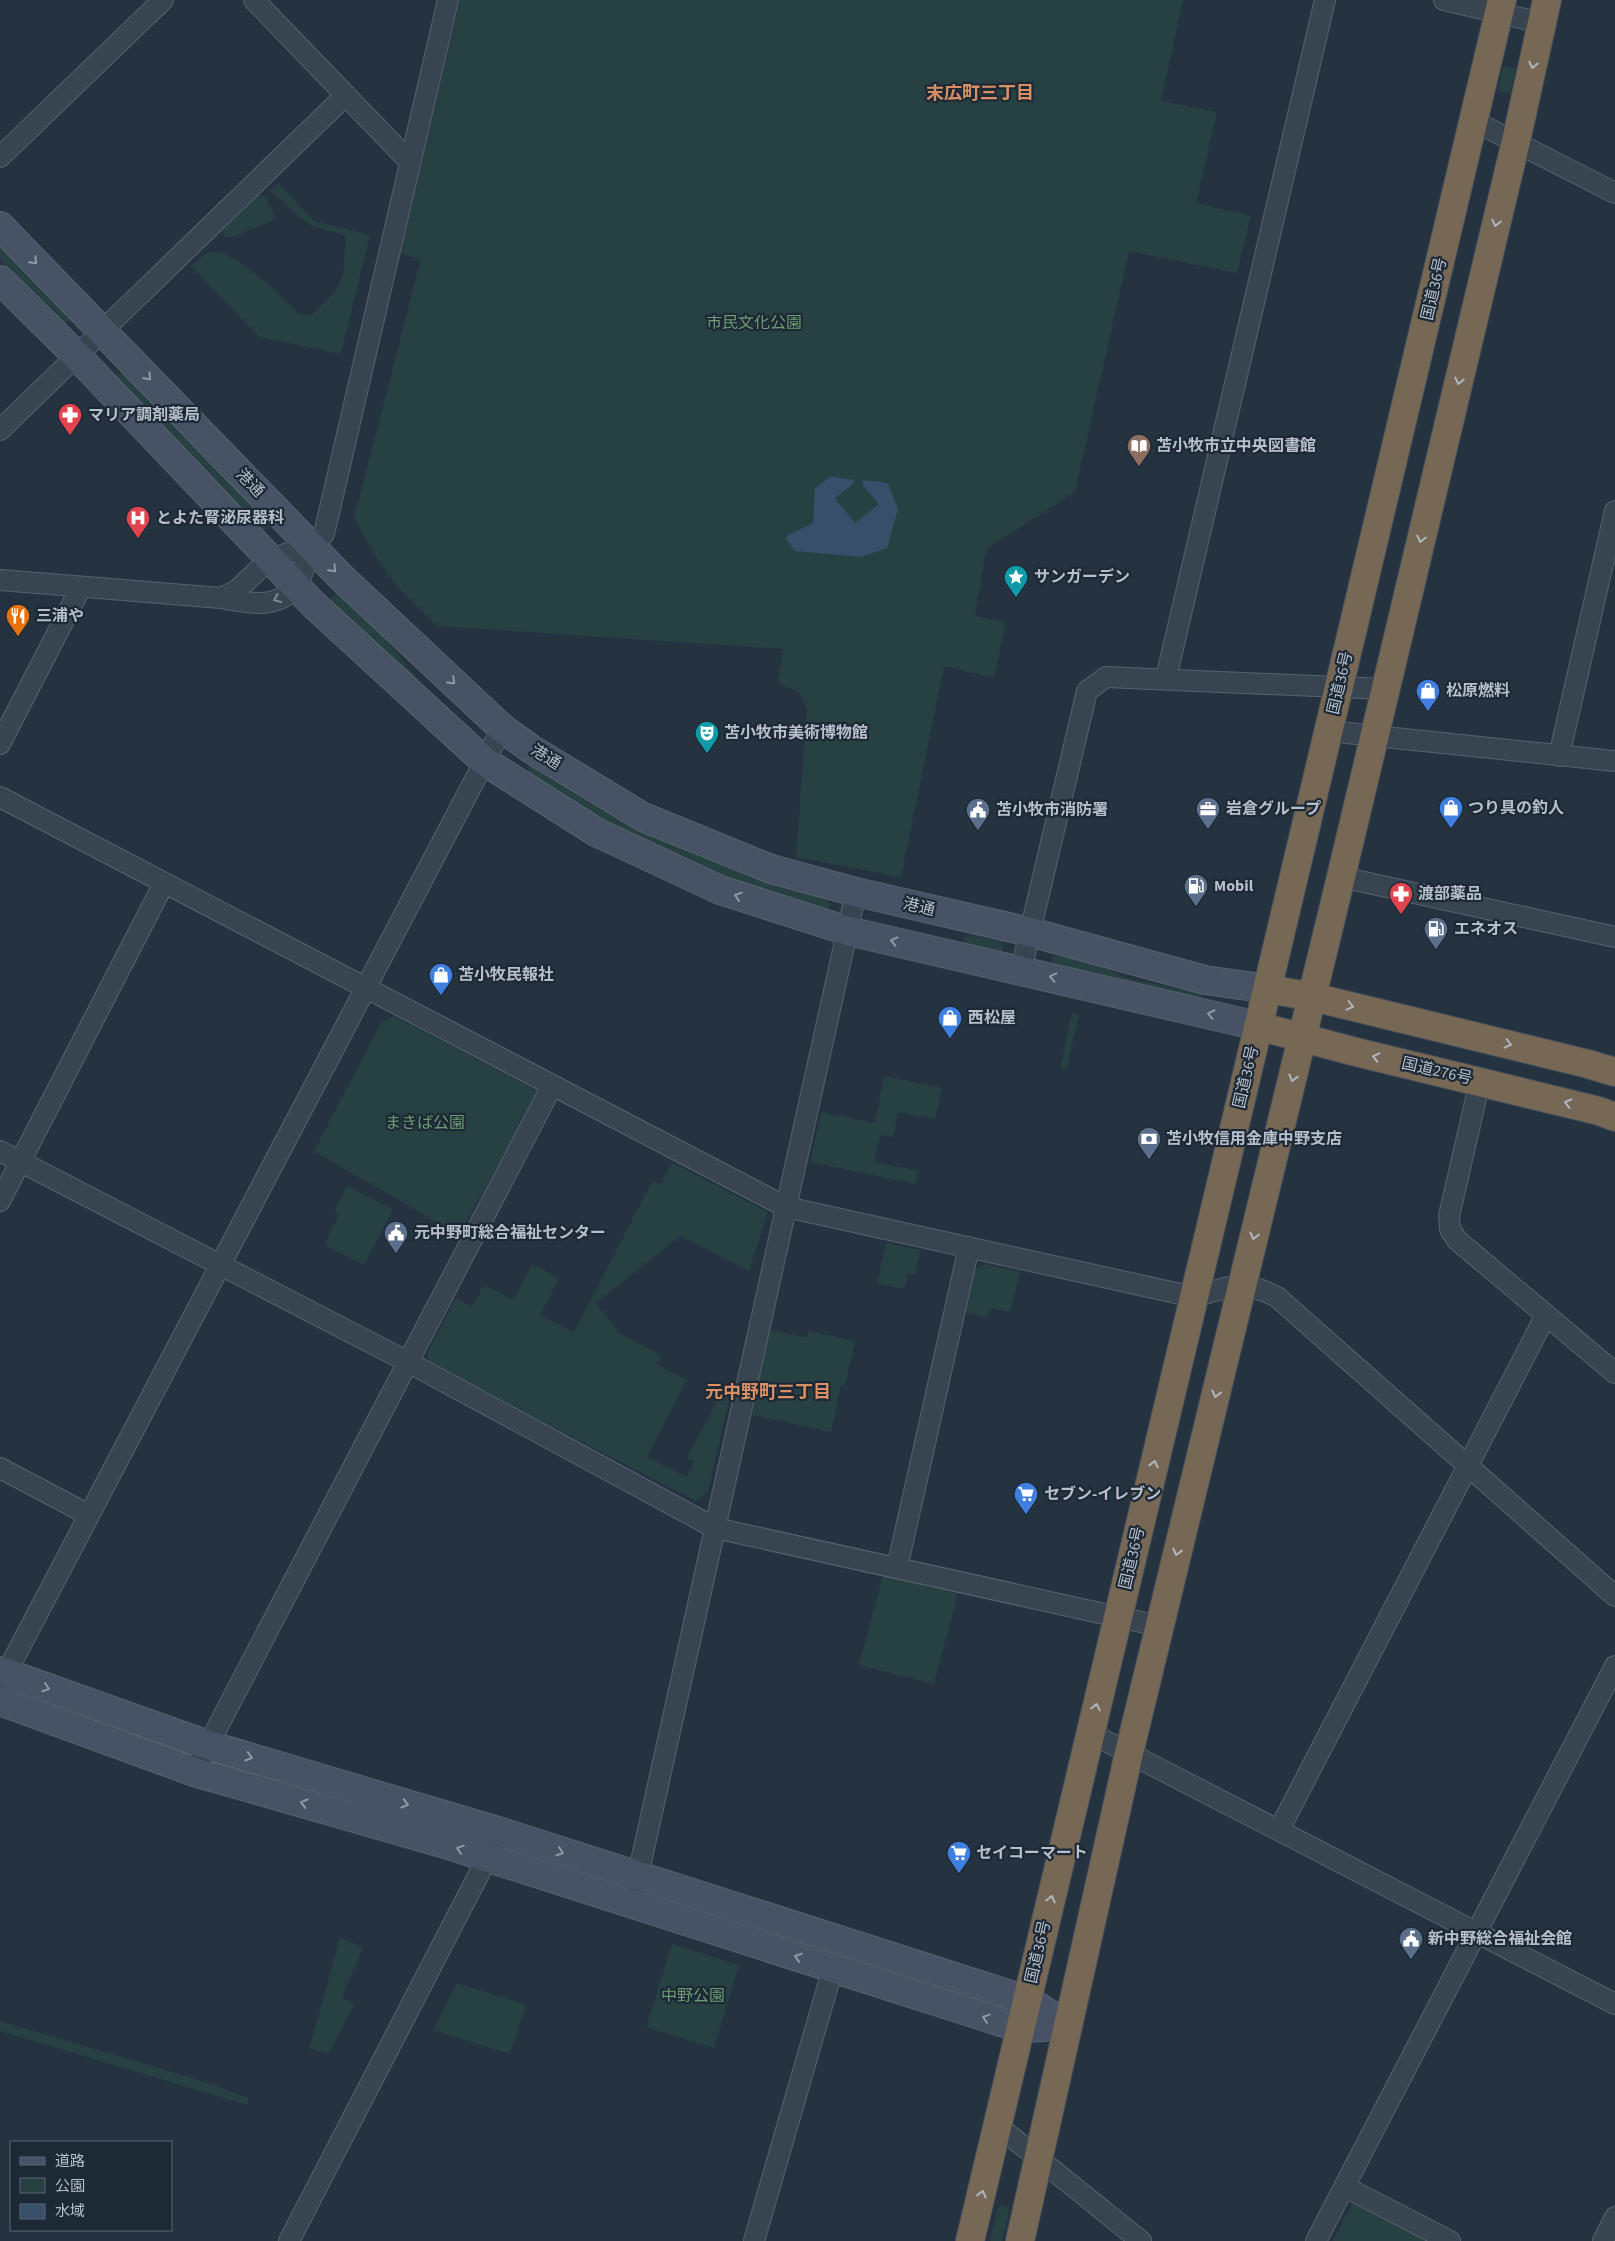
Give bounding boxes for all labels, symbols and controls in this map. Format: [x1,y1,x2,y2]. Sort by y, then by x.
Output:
one-way arrow [1528,60,1538,69]
district label: 末広町三丁目 [926,81,1034,106]
one-way arrow [1491,219,1502,228]
one-way arrow [28,255,37,264]
street label: 国道36号 [1416,255,1452,323]
park label: 市民文化公園 [706,312,802,334]
one-way arrow [142,371,151,380]
one-way arrow [1454,377,1465,386]
pharmacy icon: マリア調剤薬局 [57,402,83,436]
place label: マリア調剤薬局 [88,404,200,426]
library icon: 苫小牧市立中央図書館 [1126,433,1152,467]
place label: 苫小牧市立中央図書館 [1156,435,1316,457]
street label: 港通 [231,464,269,502]
hospital icon: とよた腎泌尿器科 [125,505,151,539]
place label: とよた腎泌尿器科 [156,507,284,529]
one-way arrow [1416,535,1427,544]
one-way arrow [327,564,336,573]
place icon: サンガーデン [1003,564,1029,598]
place label: サンガーデン [1034,566,1130,588]
one-way arrow [273,592,282,603]
restaurant icon: 三浦や [5,603,31,637]
place label: 三浦や [36,605,84,627]
street label: 国道36号 [1322,649,1358,717]
one-way arrow [446,675,455,684]
shop icon: 松原燃料 [1415,678,1441,712]
place label: 松原燃料 [1446,680,1510,702]
theatre icon: 苫小牧市美術博物館 [694,720,720,754]
place label: 苫小牧市美術博物館 [724,722,868,744]
street label: 港通 [527,739,565,775]
shop icon: つり具の釣人 [1438,795,1464,829]
office icon: 岩倉グループ [1195,796,1221,830]
public building icon: 苫小牧市消防署 [965,797,991,831]
place label: つり具の釣人 [1468,797,1564,819]
place label: 岩倉グループ [1226,798,1321,820]
place label: 苫小牧市消防署 [996,799,1108,821]
fuel station icon: Mobil [1183,873,1209,907]
place label: Mobil [1214,875,1254,897]
pharmacy icon: 渡部薬品 [1388,881,1414,915]
place label: 渡部薬品 [1418,883,1482,905]
one-way arrow [735,892,743,902]
street label: 港通 [901,893,937,921]
fuel station icon: エネオス [1423,916,1449,950]
place label: エネオス [1454,918,1518,940]
one-way arrow [890,936,899,947]
shop icon: 苫小牧民報社 [428,962,454,996]
place label: 苫小牧民報社 [458,964,554,986]
one-way arrow [1048,972,1057,983]
one-way arrow [1345,1000,1354,1011]
shop icon: 西松屋 [937,1005,963,1039]
place label: 西松屋 [968,1007,1016,1029]
one-way arrow [1207,1009,1216,1020]
one-way arrow [1503,1038,1512,1049]
street label: 国道36号 [1228,1043,1264,1111]
one-way arrow [1372,1052,1381,1063]
street label: 国道276号 [1400,1052,1474,1090]
one-way arrow [1288,1074,1299,1083]
one-way arrow [1564,1098,1573,1109]
park label: まきば公園 [385,1112,465,1134]
bank icon: 苫小牧信用金庫中野支店 [1136,1126,1162,1160]
place label: 苫小牧信用金庫中野支店 [1166,1128,1342,1150]
public building icon: 元中野町総合福祉センター [383,1220,409,1254]
place label: 元中野町総合福祉センター [414,1222,606,1244]
one-way arrow [1249,1232,1260,1241]
district label: 元中野町三丁目 [705,1380,831,1405]
one-way arrow [1211,1389,1222,1398]
one-way arrow [1148,1459,1159,1468]
supermarket icon: セブン-イレブン [1013,1481,1039,1515]
place label: セブン-イレブン [1044,1483,1161,1505]
street label: 国道36号 [1114,1524,1150,1592]
one-way arrow [1173,1547,1183,1555]
one-way arrow [41,1682,49,1692]
one-way arrow [1090,1702,1101,1711]
one-way arrow [244,1752,253,1762]
one-way arrow [400,1798,408,1808]
one-way arrow [300,1799,308,1809]
supermarket icon: セイコーマート [946,1840,972,1874]
place label: セイコーマート [976,1842,1088,1864]
one-way arrow [456,1844,464,1854]
one-way arrow [555,1846,564,1856]
one-way arrow [1045,1895,1056,1904]
street label: 国道36号 [1020,1918,1056,1986]
public building icon: 新中野総合福祉会館 [1398,1926,1424,1960]
place label: 新中野総合福祉会館 [1428,1928,1572,1950]
one-way arrow [794,1952,803,1962]
park label: 中野公園 [661,1985,725,2007]
one-way arrow [982,2013,991,2023]
legend [10,2141,172,2231]
text: 道路 [55,2151,85,2172]
text: 公園 [55,2176,85,2197]
one-way arrow [976,2189,987,2198]
text: 水域 [55,2201,85,2222]

